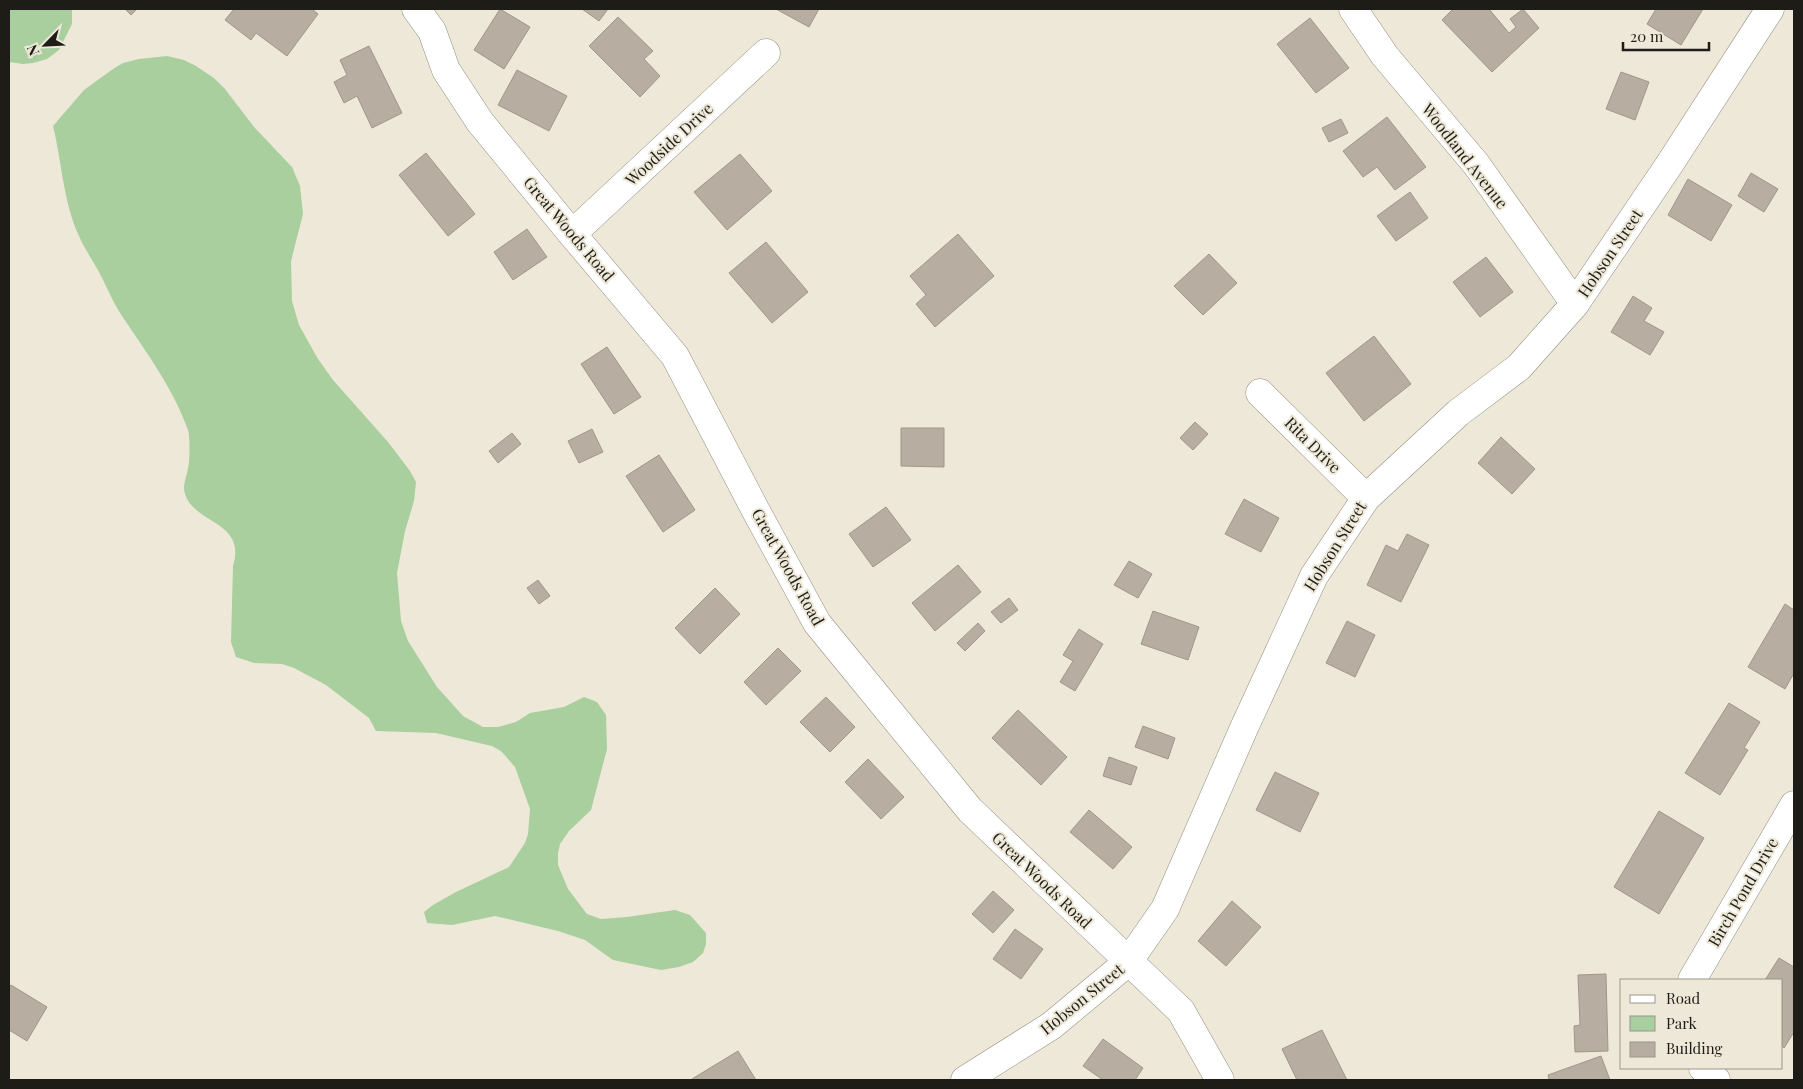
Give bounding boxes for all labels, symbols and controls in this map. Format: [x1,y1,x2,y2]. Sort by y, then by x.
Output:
north arrow [20,20,70,70]
scale bar [1623,20,1709,52]
text: 20 m [1630,26,1664,46]
text: N [22,42,43,59]
street label: Woodside Drive [620,98,717,190]
street label: Woodland Avenue [1417,98,1513,213]
street label: Great Woods Road [519,172,619,285]
street label: Hobson Street [1572,204,1647,301]
street label: Rita Drive [1281,412,1346,477]
street label: Hobson Street [1299,497,1371,595]
street label: Great Woods Road [748,505,829,629]
street label: Great Woods Road [988,827,1097,933]
street label: Birch Pond Drive [1703,833,1782,950]
street label: Hobson Street [1035,958,1128,1039]
legend [1620,979,1783,1069]
text: Road [1666,988,1700,1008]
text: Park [1666,1013,1698,1033]
text: Building [1666,1038,1723,1058]

